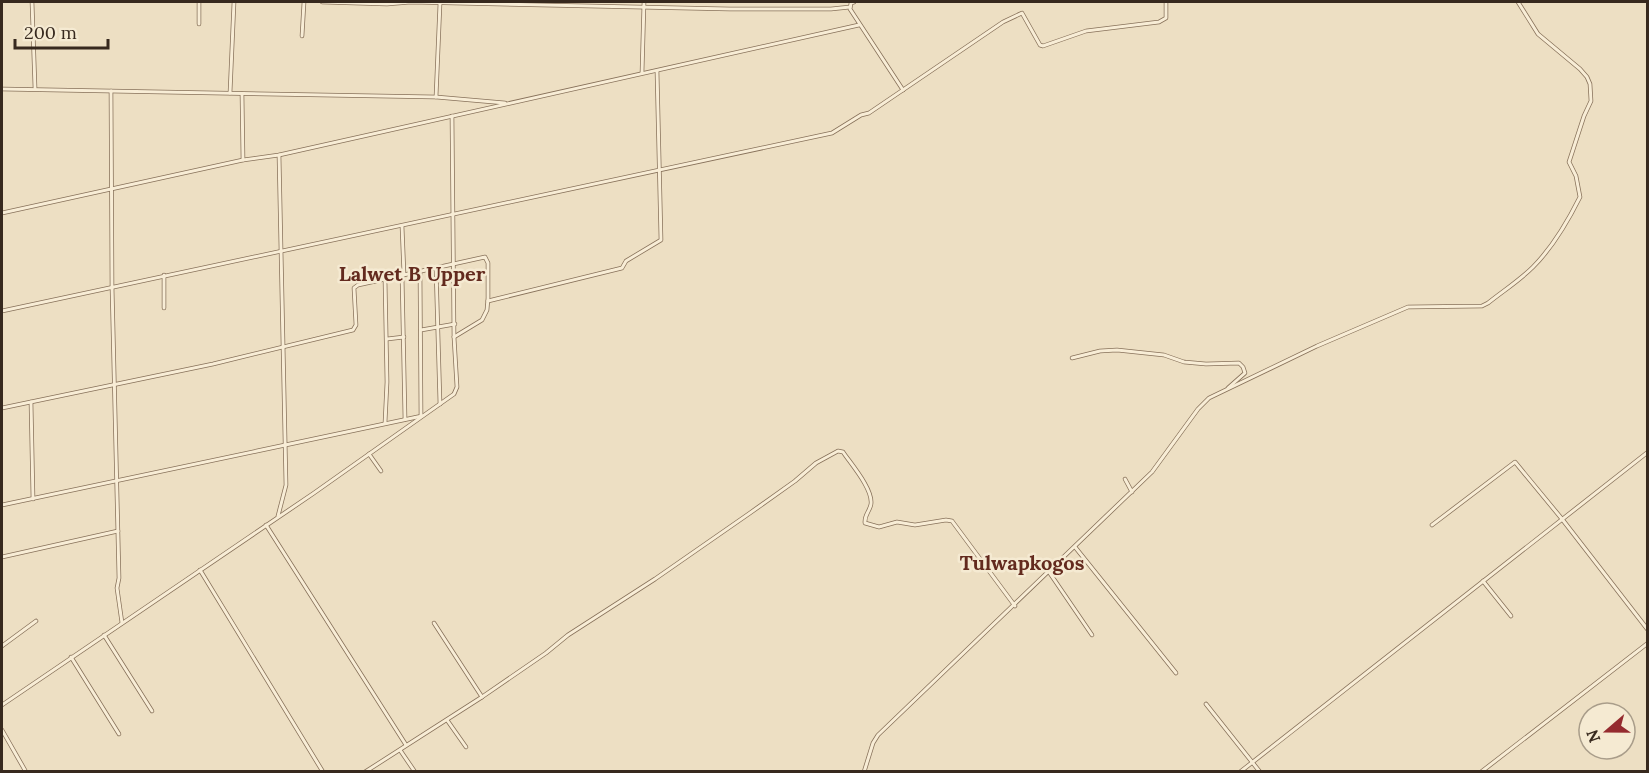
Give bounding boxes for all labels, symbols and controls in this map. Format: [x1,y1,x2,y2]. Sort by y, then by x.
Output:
scale bar [15,12,108,50]
text: 200 m [24,21,77,44]
district label: Lalwet B Upper [339,261,486,286]
district label: Tulwapkogos [960,550,1085,575]
north arrow [1577,701,1637,761]
text: N [1581,727,1604,745]

